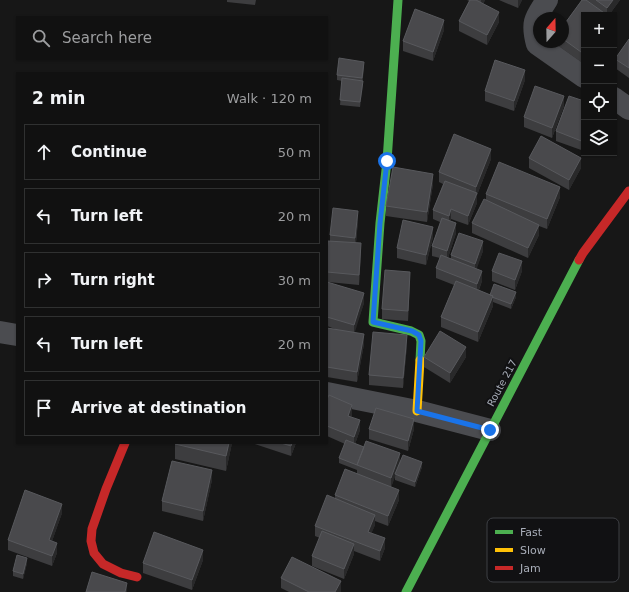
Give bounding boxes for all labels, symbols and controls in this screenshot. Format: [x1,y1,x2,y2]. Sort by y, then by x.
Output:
north arrow [533,12,569,48]
map controls [581,12,617,156]
button: + [581,12,617,48]
search box [16,16,328,60]
icon: search [30,27,52,49]
text: Search here [62,29,152,47]
button: − [581,48,617,84]
button: locate [581,84,617,120]
text: 2 min [32,88,85,108]
text: Walk · 120 m [227,91,312,106]
button: layers [581,120,617,156]
icon: ahead [33,141,55,163]
text: Continue [71,143,147,161]
text: 50 m [278,145,311,160]
route start [378,152,396,170]
icon: left [33,205,55,227]
text: Turn left [71,207,143,225]
text: 20 m [278,209,311,224]
icon: right [33,269,55,291]
text: Turn right [71,271,155,289]
text: 30 m [278,273,311,288]
icon: left [33,333,55,355]
text: Turn left [71,335,143,353]
text: 20 m [278,337,311,352]
street label: Route 217 [485,358,519,408]
icon: arrive [33,397,55,419]
text: Arrive at destination [71,399,246,417]
route end [481,421,499,439]
legend [487,518,619,582]
text: Fast [520,526,543,539]
text: Slow [520,544,546,557]
text: Jam [519,562,541,575]

